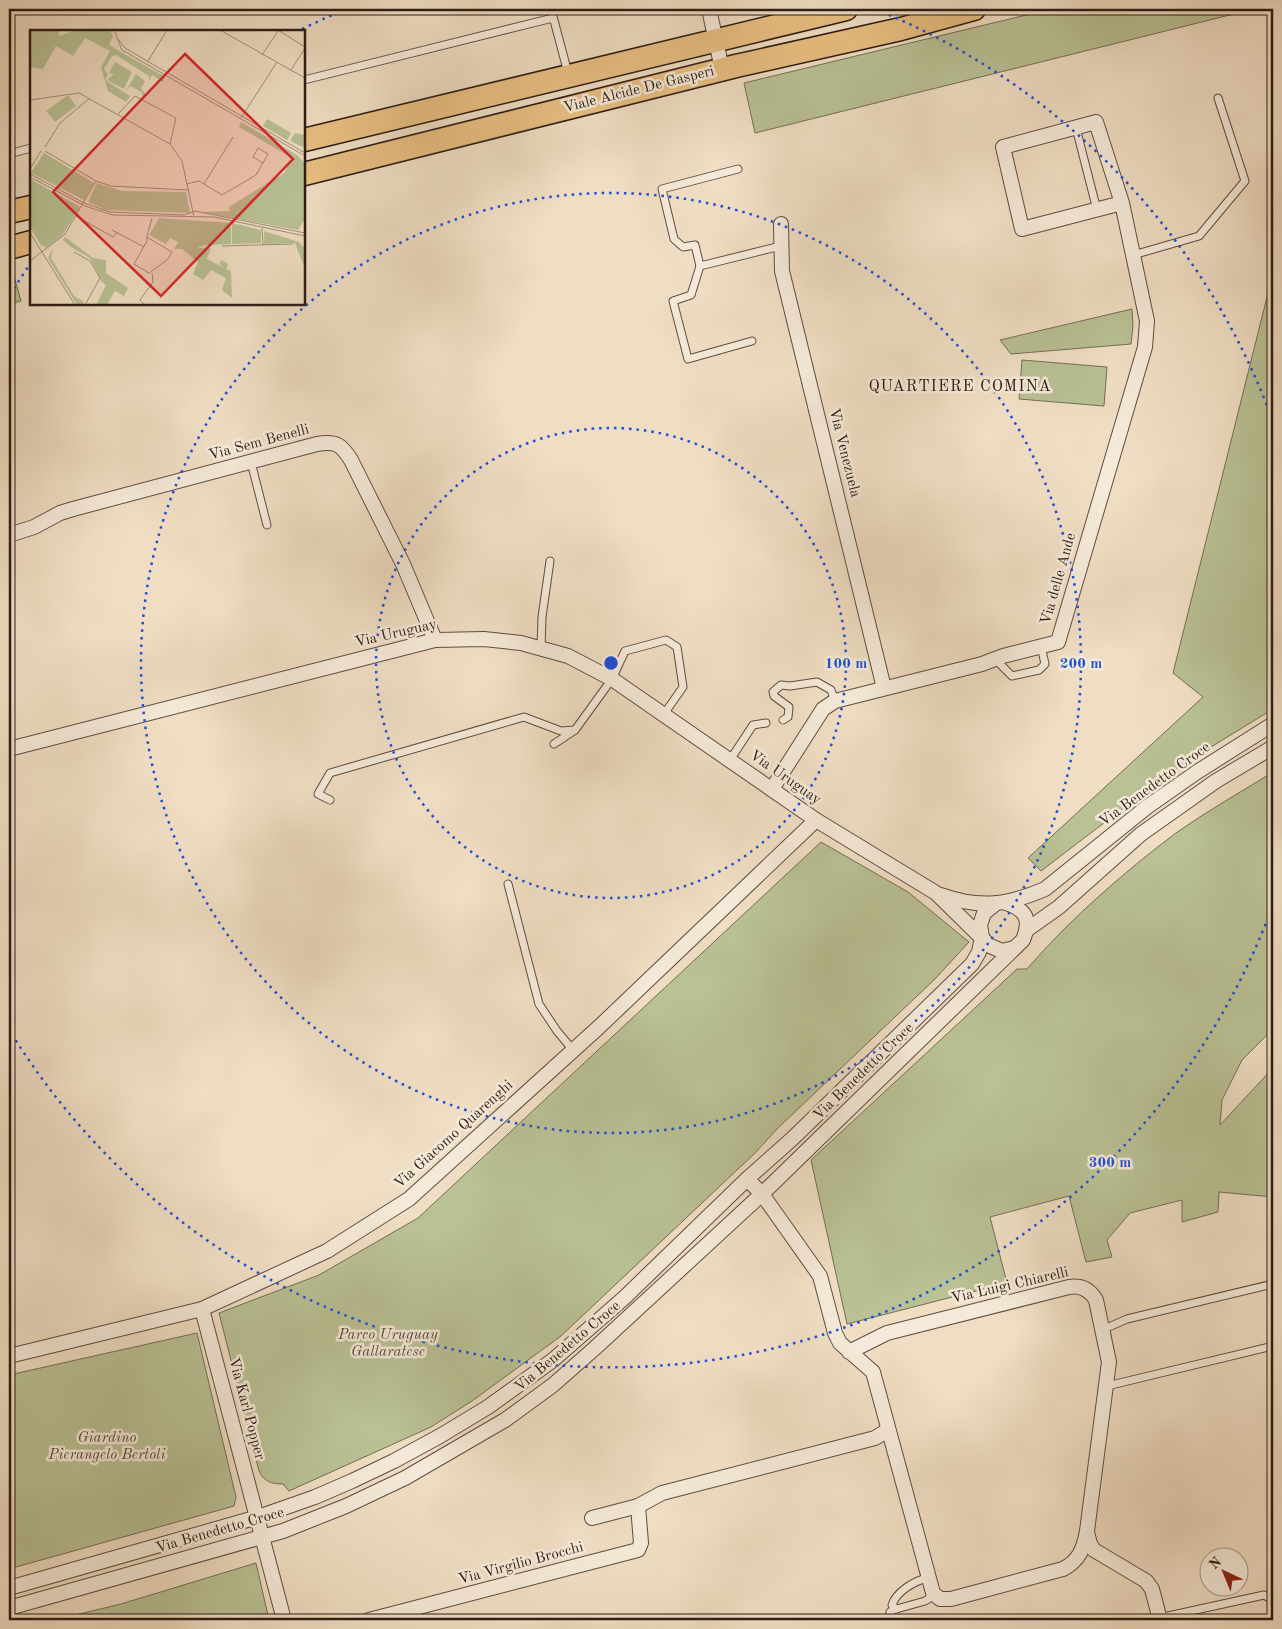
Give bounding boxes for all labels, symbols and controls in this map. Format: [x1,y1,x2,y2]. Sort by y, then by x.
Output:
inset map [30,30,305,305]
street label: Viale Alcide De Gasperi [562,64,716,116]
district label: QUARTIERE COMINA [868,379,1052,395]
street label: Via Venezuela [826,407,862,500]
street label: Via Sem Benelli [207,422,311,464]
street label: Via delle Ande [1039,531,1079,627]
street label: Via Uruguay [354,617,438,651]
centre of rings [602,654,620,672]
text: 100 m [825,657,867,672]
text: 200 m [1060,657,1102,672]
street label: Via Benedetto Croce [1097,740,1213,830]
street label: Via Uruguay [746,748,824,808]
street label: Via Benedetto Croce [811,1020,917,1124]
street label: Via Giacomo Quarenghi [392,1078,516,1192]
text: 300 m [1089,1156,1131,1171]
street label: Via Luigi Chiarelli [950,1265,1070,1307]
street label: Via Benedetto Croce [512,1299,624,1395]
park label: Parco Uruguay Gallaratese [337,1328,438,1360]
street label: Via Karl Popper [225,1356,267,1462]
park label: Giardino Pierangelo Bertoli [48,1431,165,1463]
street label: Via Benedetto Croce [154,1505,286,1557]
street label: Via Virgilio Brocchi [457,1540,585,1588]
north arrow [1200,1546,1250,1596]
text: N [1207,1554,1225,1572]

